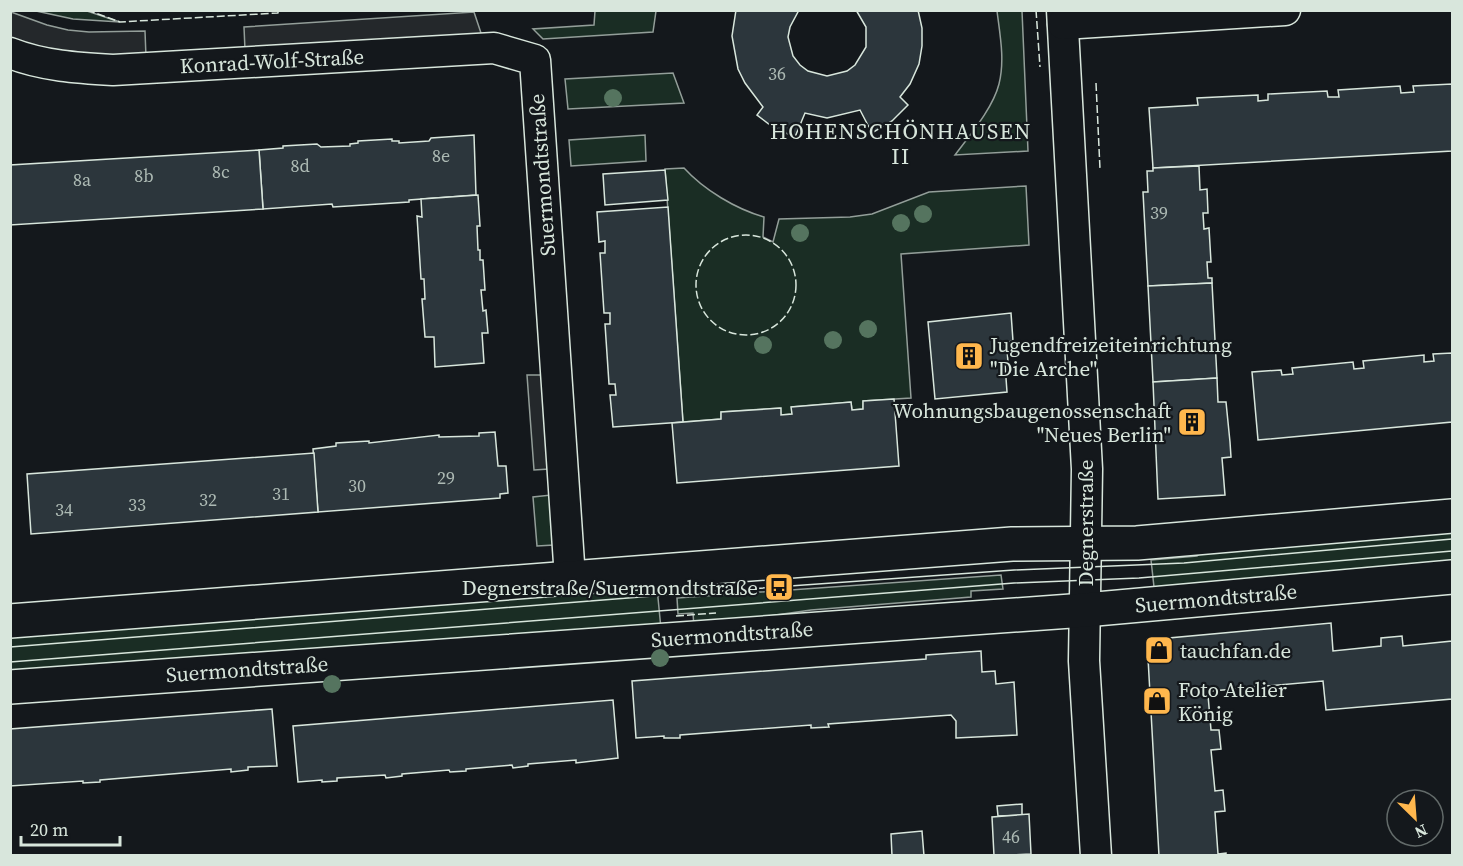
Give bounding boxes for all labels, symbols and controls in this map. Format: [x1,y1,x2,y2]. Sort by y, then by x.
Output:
street label: Konrad-Wolf-Straße [179,42,365,80]
house number: 36 [768,61,786,86]
street label: Suermondtstraße [522,93,562,257]
district label: HOHENSCHÖNHAUSEN II [770,116,1032,171]
house number: 8e [432,143,450,168]
house number: 8d [290,153,310,178]
house number: 8c [212,159,230,184]
house number: 8b [134,163,154,188]
house number: 8a [73,167,92,192]
house number: 39 [1150,200,1168,225]
place label: Jugendfreizeiteinrichtung "Die Arche" [989,330,1232,383]
building icon: Jugendfreizeiteinrichtung "Die Arche" [953,340,985,372]
place label: Wohnungsbaugenossenschaft "Neues Berlin" [893,396,1171,449]
building icon: Wohnungsbaugenossenschaft "Neues Berlin" [1176,406,1208,438]
street label: Degnerstraße [1071,459,1100,587]
house number: 29 [437,465,455,490]
house number: 30 [348,473,366,498]
house number: 31 [272,481,290,506]
house number: 32 [199,487,217,512]
house number: 33 [128,492,146,517]
house number: 34 [55,497,73,522]
bus stop icon: Degnerstraße/Suermondtstraße [763,571,795,603]
place label: Degnerstraße/Suermondtstraße [462,573,758,602]
street label: Suermondtstraße [1134,576,1298,620]
street label: Suermondtstraße [650,614,814,654]
shop icon: tauchfan.de [1143,634,1175,666]
place label: tauchfan.de [1180,636,1291,665]
street label: Suermondtstraße [165,649,329,689]
place label: Foto Atelier König [1178,675,1287,728]
shop icon: Foto Atelier König [1141,685,1173,717]
north arrow [1385,788,1445,848]
scale bar [21,809,120,847]
text: 20 m [30,817,68,842]
text: N [1411,819,1431,844]
house number: 46 [1002,824,1020,849]

